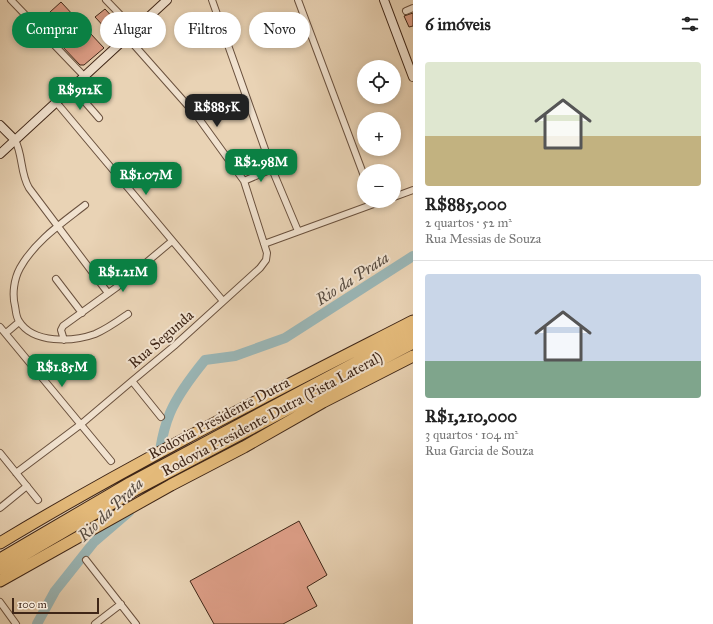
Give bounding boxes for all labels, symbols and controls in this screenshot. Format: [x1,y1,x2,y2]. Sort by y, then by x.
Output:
chip: Comprar [12,12,92,48]
chip: Alugar [100,12,166,48]
chip: Filtros [174,12,241,48]
chip: Novo [249,12,310,48]
icon: filters [679,13,701,35]
text: 6 imóveis [425,14,491,35]
map controls [357,60,401,208]
button: locate [357,60,401,104]
pin: R$912K [47,77,113,111]
text: R$912K [58,82,102,98]
icon: home [527,88,599,160]
pin: R$885K [184,94,250,128]
text: R$885K [194,99,240,115]
button: + [357,112,401,156]
pin: R$2.98M [224,149,298,183]
text: R$2.98M [234,154,288,170]
pin: R$1.07M [109,162,183,196]
button: − [357,164,401,208]
text: R$1.07M [120,167,172,183]
text: R$885,000 [425,194,507,215]
text: 2 quartos · 52 m² [425,215,512,231]
text: Rua Messias de Souza [425,231,541,247]
water label: Rio da Prata [311,248,393,310]
pin: R$1.21M [86,259,160,293]
text: R$1.21M [98,264,148,280]
icon: home [527,300,599,372]
street label: Rua Segunda [125,306,198,372]
street label: Rodovia Presidente Dutra (Pista Lateral) [159,348,385,480]
pin: R$1.85M [25,354,99,388]
text: R$1.85M [36,359,88,375]
street label: Rodovia Presidente Dutra [145,373,293,463]
text: R$1,210,000 [425,406,517,427]
text: 3 quartos · 104 m² [425,427,518,443]
text: Rua Garcia de Souza [425,443,534,459]
water label: Rio da Prata [73,473,147,546]
scale bar [12,596,99,615]
text: 100 m [18,598,47,611]

